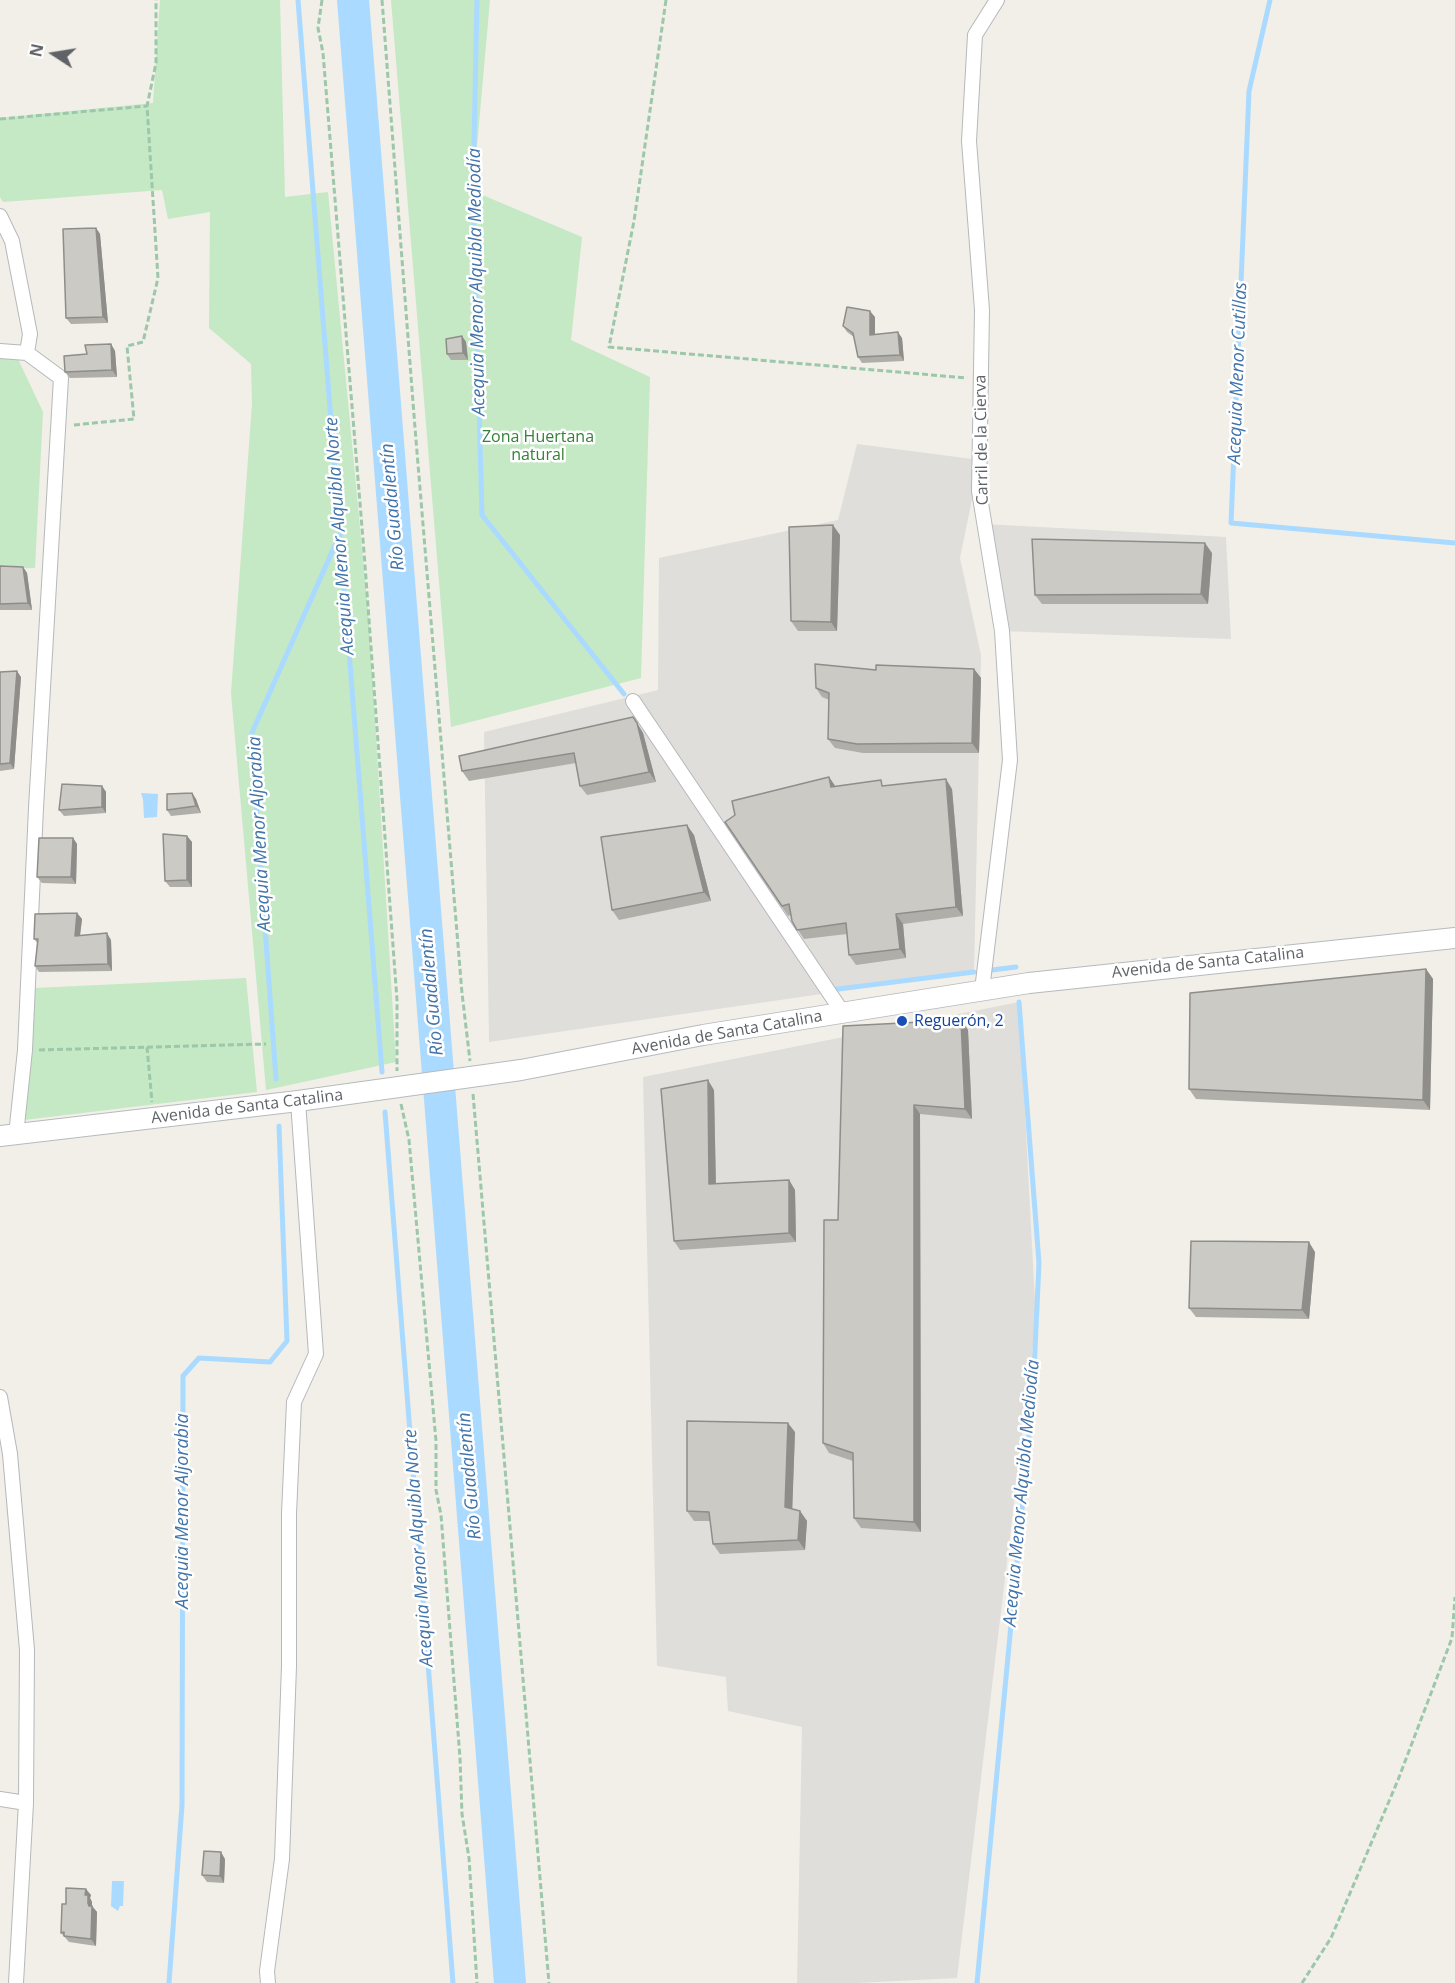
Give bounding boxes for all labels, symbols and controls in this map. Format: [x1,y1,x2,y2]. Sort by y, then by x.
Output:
north arrow [24,24,84,84]
text: N [24,42,49,59]
water label: Acequia Menor Alquibla Mediodía [464,148,490,416]
water label: Acequia Menor Cutillas [1224,282,1252,464]
street label: Carril de la Cierva [971,374,993,506]
water label: Acequia Menor Alquibla Norte [321,416,359,656]
park label: Zona Huertana natural [482,427,594,465]
water label: Río Guadalentín [377,442,409,572]
water label: Acequia Menor Aljorabia [244,736,276,932]
water label: Río Guadalentín [416,927,448,1057]
street label: Avenida de Santa Catalina [1111,943,1305,983]
street label: Avenida de Santa Catalina [630,1007,824,1059]
place label: Reguerón, 2 [914,1011,1004,1031]
marker: Reguerón, 2 [895,1014,909,1028]
street label: Avenida de Santa Catalina [150,1086,344,1128]
water label: Acequia Menor Alquibla Mediodía [1000,1359,1044,1627]
water label: Río Guadalentín [454,1411,486,1541]
water label: Acequia Menor Aljorabia [172,1413,194,1609]
water label: Acequia Menor Alquibla Norte [400,1428,438,1668]

